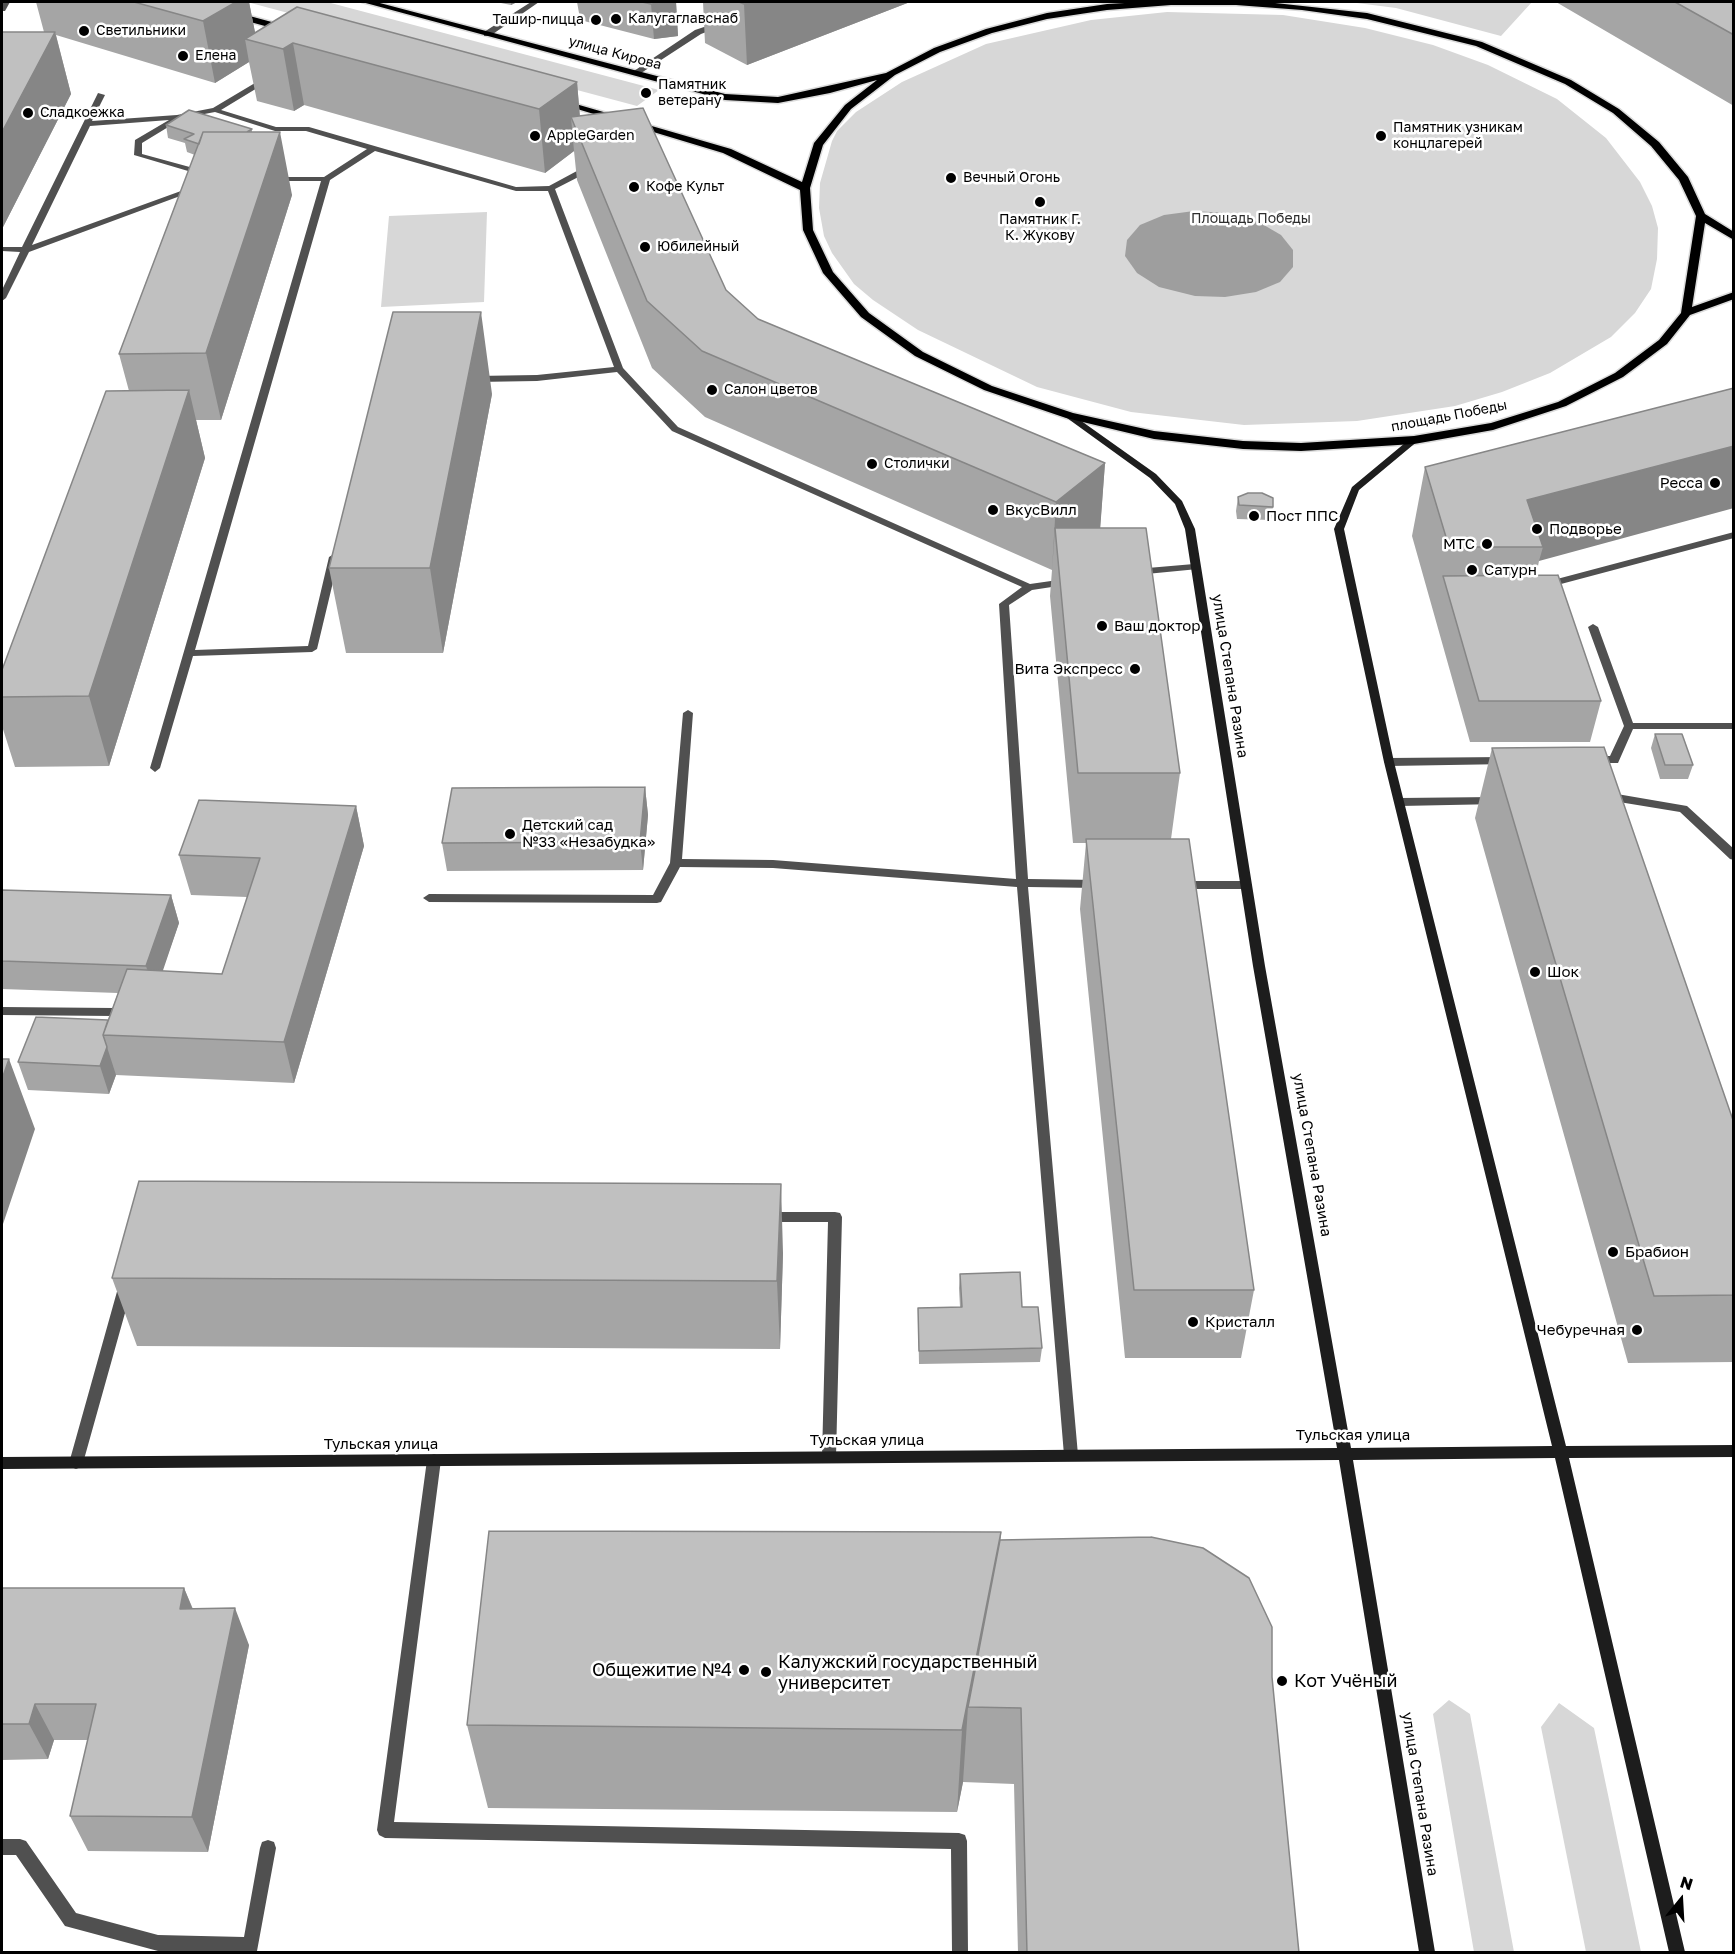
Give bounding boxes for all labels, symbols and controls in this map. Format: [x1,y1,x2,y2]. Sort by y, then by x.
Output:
place label: Калугаглавснаб [628,11,738,27]
place label: Ташир-пицца [493,12,584,28]
marker: Калугаглавснаб [609,12,623,26]
marker: Ташир-пицца [589,13,603,27]
place label: Светильники [96,23,186,39]
marker: Светильники [77,24,91,38]
street label: улица Кирова [567,33,663,73]
place label: Елена [195,48,236,64]
marker: Елена [176,49,190,63]
place label: Памятник ветерану [658,77,726,110]
marker: Памятник ветерану [639,86,653,100]
place label: Сладкоежка [40,105,125,121]
marker: Сладкоежка [21,106,35,120]
place label: Памятник узникам концлагерей [1393,120,1523,152]
place label: AppleGarden [547,128,634,144]
marker: AppleGarden [528,129,542,143]
marker: Памятник узникам концлагерей [1374,129,1388,143]
place label: Вечный Огонь [963,170,1060,186]
marker: Вечный Огонь [944,171,958,185]
place label: Кофе Культ [646,179,724,195]
marker: Кофе Культ [627,180,641,194]
marker: Памятник Г. К. Жукову [1033,195,1047,209]
park label: Площадь Победы [1191,211,1311,227]
place label: Памятник Г. К. Жукову [999,212,1081,244]
place label: Юбилейный [657,239,739,255]
marker: Юбилейный [638,240,652,254]
place label: Салон цветов [724,382,818,398]
marker: Салон цветов [705,383,719,397]
street label: площадь Победы [1389,396,1509,436]
place label: Столички [884,456,950,472]
marker: Столички [865,457,879,471]
place label: Ресса [1660,474,1703,492]
marker: Ресса [1708,476,1722,490]
place label: ВкусВилл [1005,501,1077,519]
marker: ВкусВилл [986,503,1000,517]
place label: Пост ППС [1266,507,1338,525]
marker: Пост ППС [1247,509,1261,523]
place label: Подворье [1549,520,1622,538]
marker: Подворье [1530,522,1544,536]
place label: МТС [1443,535,1475,553]
marker: МТС [1480,537,1494,551]
place label: Сатурн [1484,561,1537,579]
marker: Сатурн [1465,563,1479,577]
street label: улица Степана Разина [1208,593,1252,759]
place label: Ваш доктор [1114,617,1201,635]
marker: Ваш доктор [1095,619,1109,633]
place label: Вита Экспресс [1015,660,1123,678]
marker: Вита Экспресс [1128,662,1142,676]
place label: Детский сад №33 «Незабудка» [522,816,655,851]
marker: Детский сад №33 «Незабудка» [503,827,517,841]
place label: Шок [1547,963,1579,981]
marker: Шок [1528,965,1542,979]
street label: улица Степана Разина [1289,1072,1335,1238]
place label: Брабион [1625,1243,1689,1261]
marker: Брабион [1606,1245,1620,1259]
place label: Кристалл [1205,1313,1275,1331]
marker: Кристалл [1186,1315,1200,1329]
place label: Чебуречная [1537,1321,1625,1339]
marker: Чебуречная [1630,1323,1644,1337]
street label: Тульская улица [1296,1426,1410,1444]
street label: Тульская улица [810,1431,924,1449]
street label: Тульская улица [324,1435,438,1453]
place label: Калужский государственный университет [778,1651,1038,1694]
place label: Общежитие №4 [592,1659,732,1681]
marker: Общежитие №4 [737,1663,751,1677]
marker: Калужский государственный университет [759,1665,773,1679]
place label: Кот Учёный [1294,1670,1397,1692]
marker: Кот Учёный [1275,1674,1289,1688]
street label: улица Степана Разина [1398,1711,1442,1877]
north arrow [1651,1870,1711,1930]
text: N [1678,1871,1695,1894]

